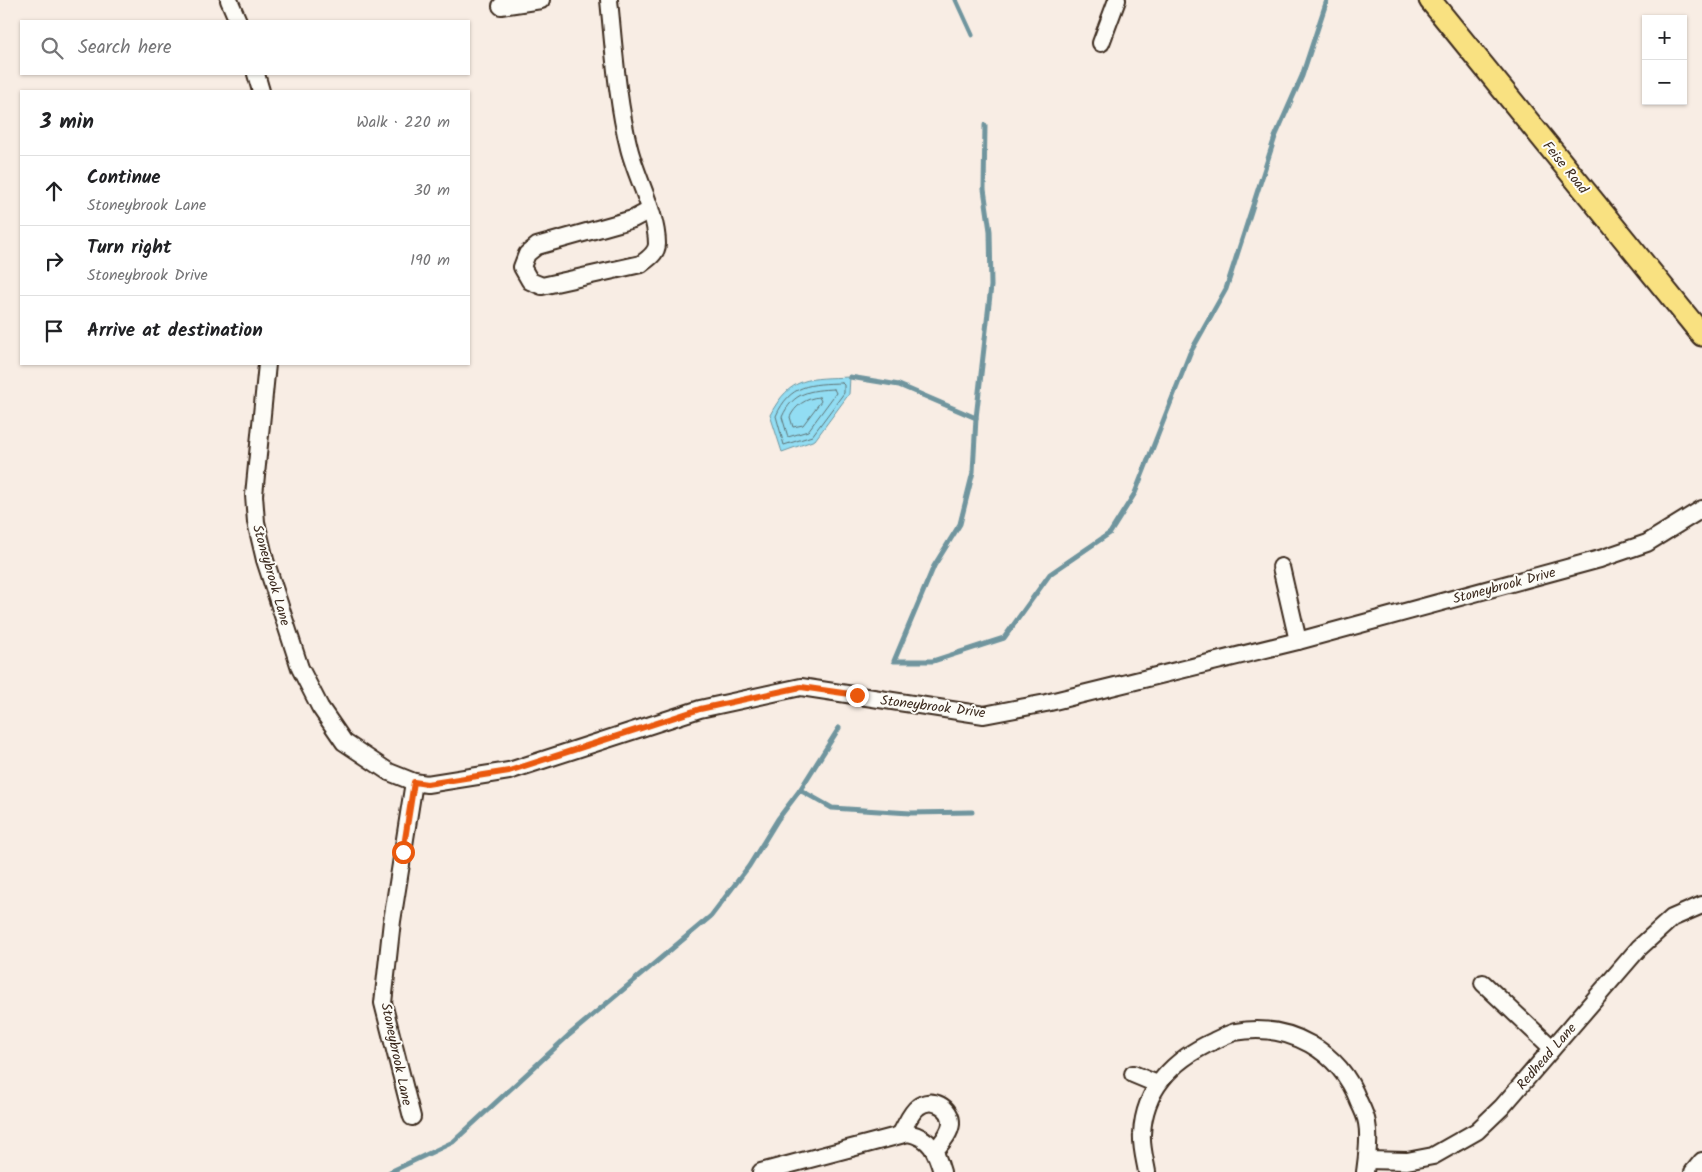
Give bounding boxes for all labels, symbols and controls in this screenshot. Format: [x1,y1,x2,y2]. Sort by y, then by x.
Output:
map controls [1642,15,1687,105]
button: + [1642,15,1687,60]
search box [20,20,470,75]
text: Search here [78,33,172,63]
icon: search [38,34,66,62]
button: − [1642,60,1687,105]
text: 3 min [40,106,94,139]
text: Walk · 220 m [356,110,450,135]
street label: Feise Road [1537,136,1594,200]
text: Continue [87,163,160,193]
icon: ahead [40,177,68,205]
text: 30 m [414,178,450,203]
text: Stoneybrook Lane [87,193,206,218]
text: Turn right [87,233,172,263]
icon: right [40,247,68,275]
text: 190 m [410,248,450,273]
text: Stoneybrook Drive [87,263,208,288]
text: Arrive at destination [87,316,263,346]
icon: arrive [40,317,68,345]
street label: Stoneybrook Lane [246,522,296,629]
street label: Stoneybrook Drive [1450,561,1559,610]
route end [846,684,869,707]
street label: Stoneybrook Drive [879,690,987,724]
route start [392,841,415,864]
street label: Stoneybrook Lane [374,1001,418,1108]
street label: Redhead Lane [1511,1018,1583,1095]

